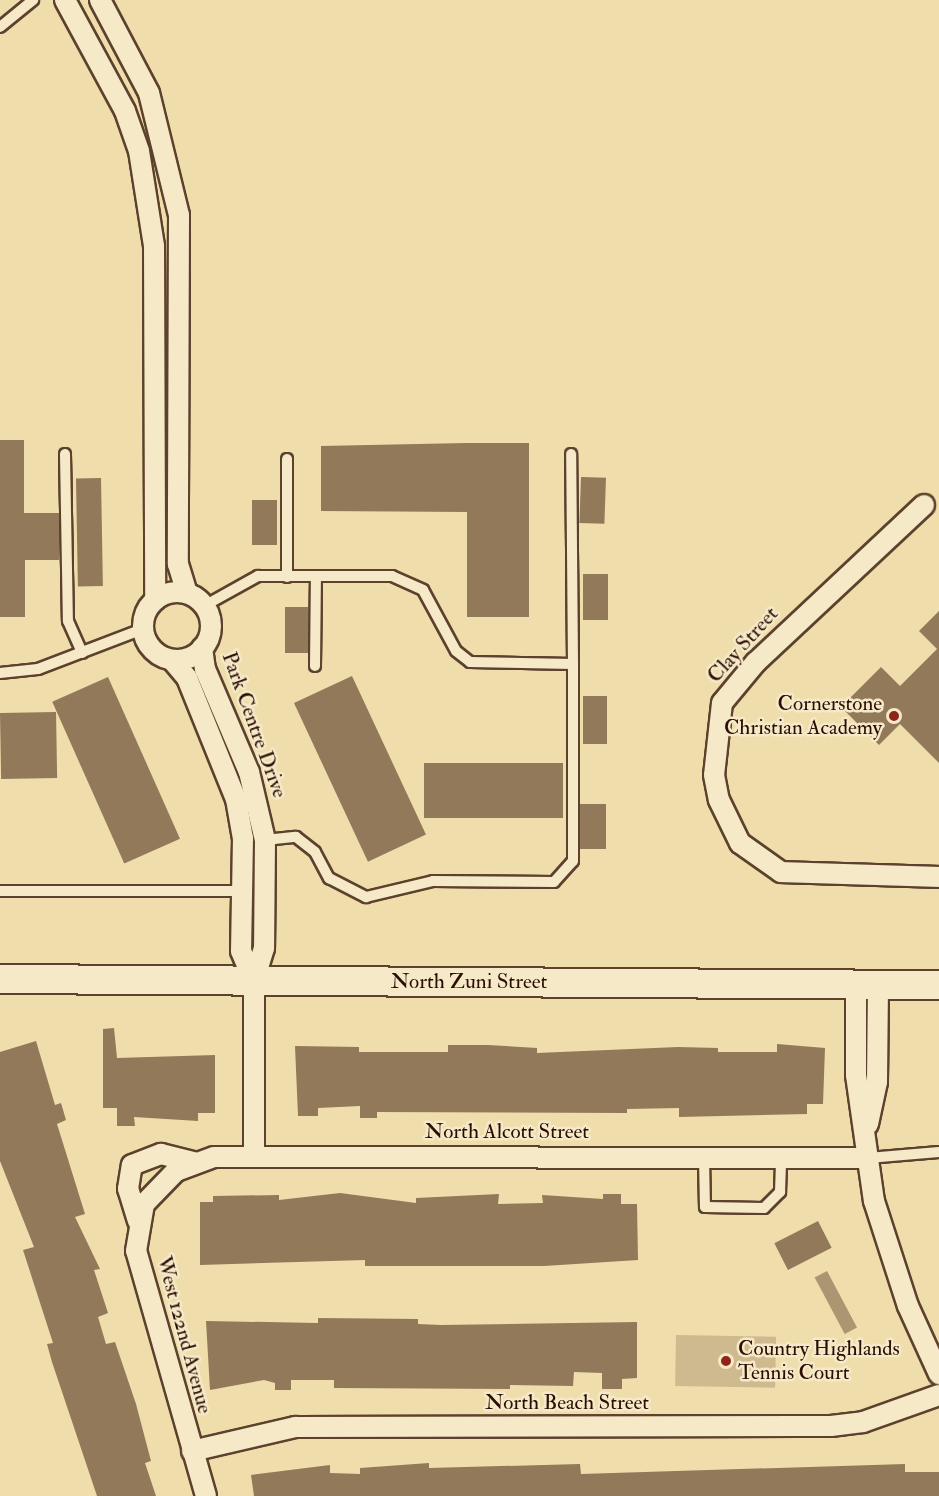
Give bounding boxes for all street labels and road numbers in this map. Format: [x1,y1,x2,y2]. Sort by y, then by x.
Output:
street label: Clay Street [702,602,784,688]
street label: Park Centre Drive [216,649,292,801]
street label: North Zuni Street [391,969,547,995]
street label: North Alcott Street [425,1119,589,1145]
street label: West 122nd Avenue [151,1254,217,1416]
street label: North Beach Street [485,1390,649,1416]

